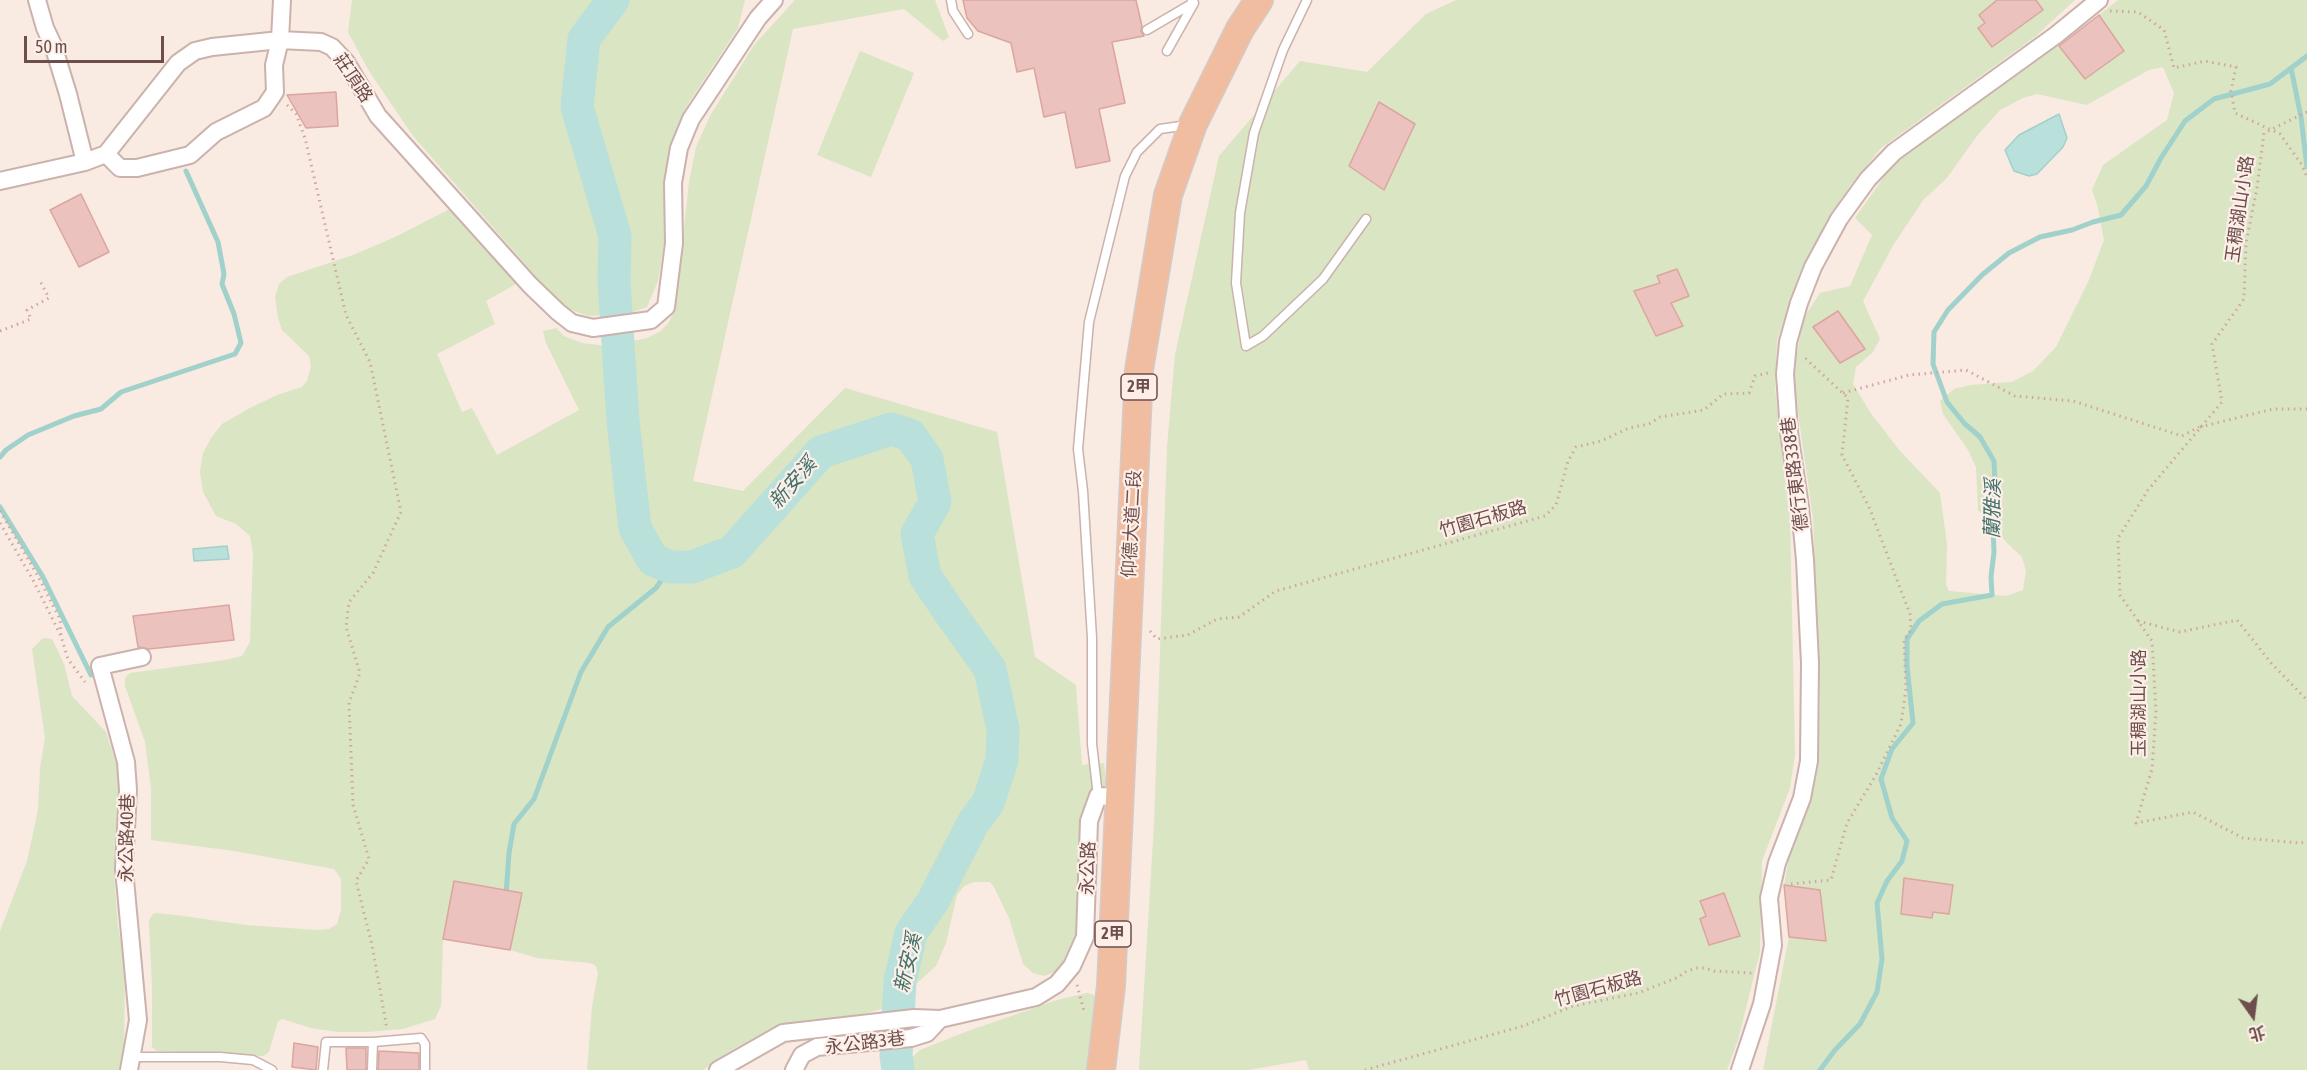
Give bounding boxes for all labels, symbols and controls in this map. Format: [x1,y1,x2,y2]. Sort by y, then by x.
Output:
scale bar [27,24,166,62]
text: 50 m [35,36,67,57]
street label: 莊頂路 [329,50,377,106]
street label: 玉稠湖山小路 [2222,154,2258,264]
road number: 2甲 [1121,374,1157,400]
street label: 德行東路338巷 [1777,415,1813,533]
water label: 新安溪 [764,452,822,514]
street label: 仰德大道二段 [1118,470,1146,578]
water label: 蘭雅溪 [1980,479,2006,539]
street label: 竹園石板路 [1437,496,1529,542]
street label: 玉稠湖山小路 [2128,649,2150,757]
street label: 永公路40巷 [115,793,139,883]
street label: 永公路 [1076,841,1100,895]
road number: 2甲 [1095,921,1131,947]
water label: 新安溪 [890,931,926,995]
street label: 竹園石板路 [1552,967,1644,1011]
north arrow [2223,986,2283,1046]
text: 北 [2247,1023,2267,1044]
street label: 永公路3巷 [824,1027,906,1059]

